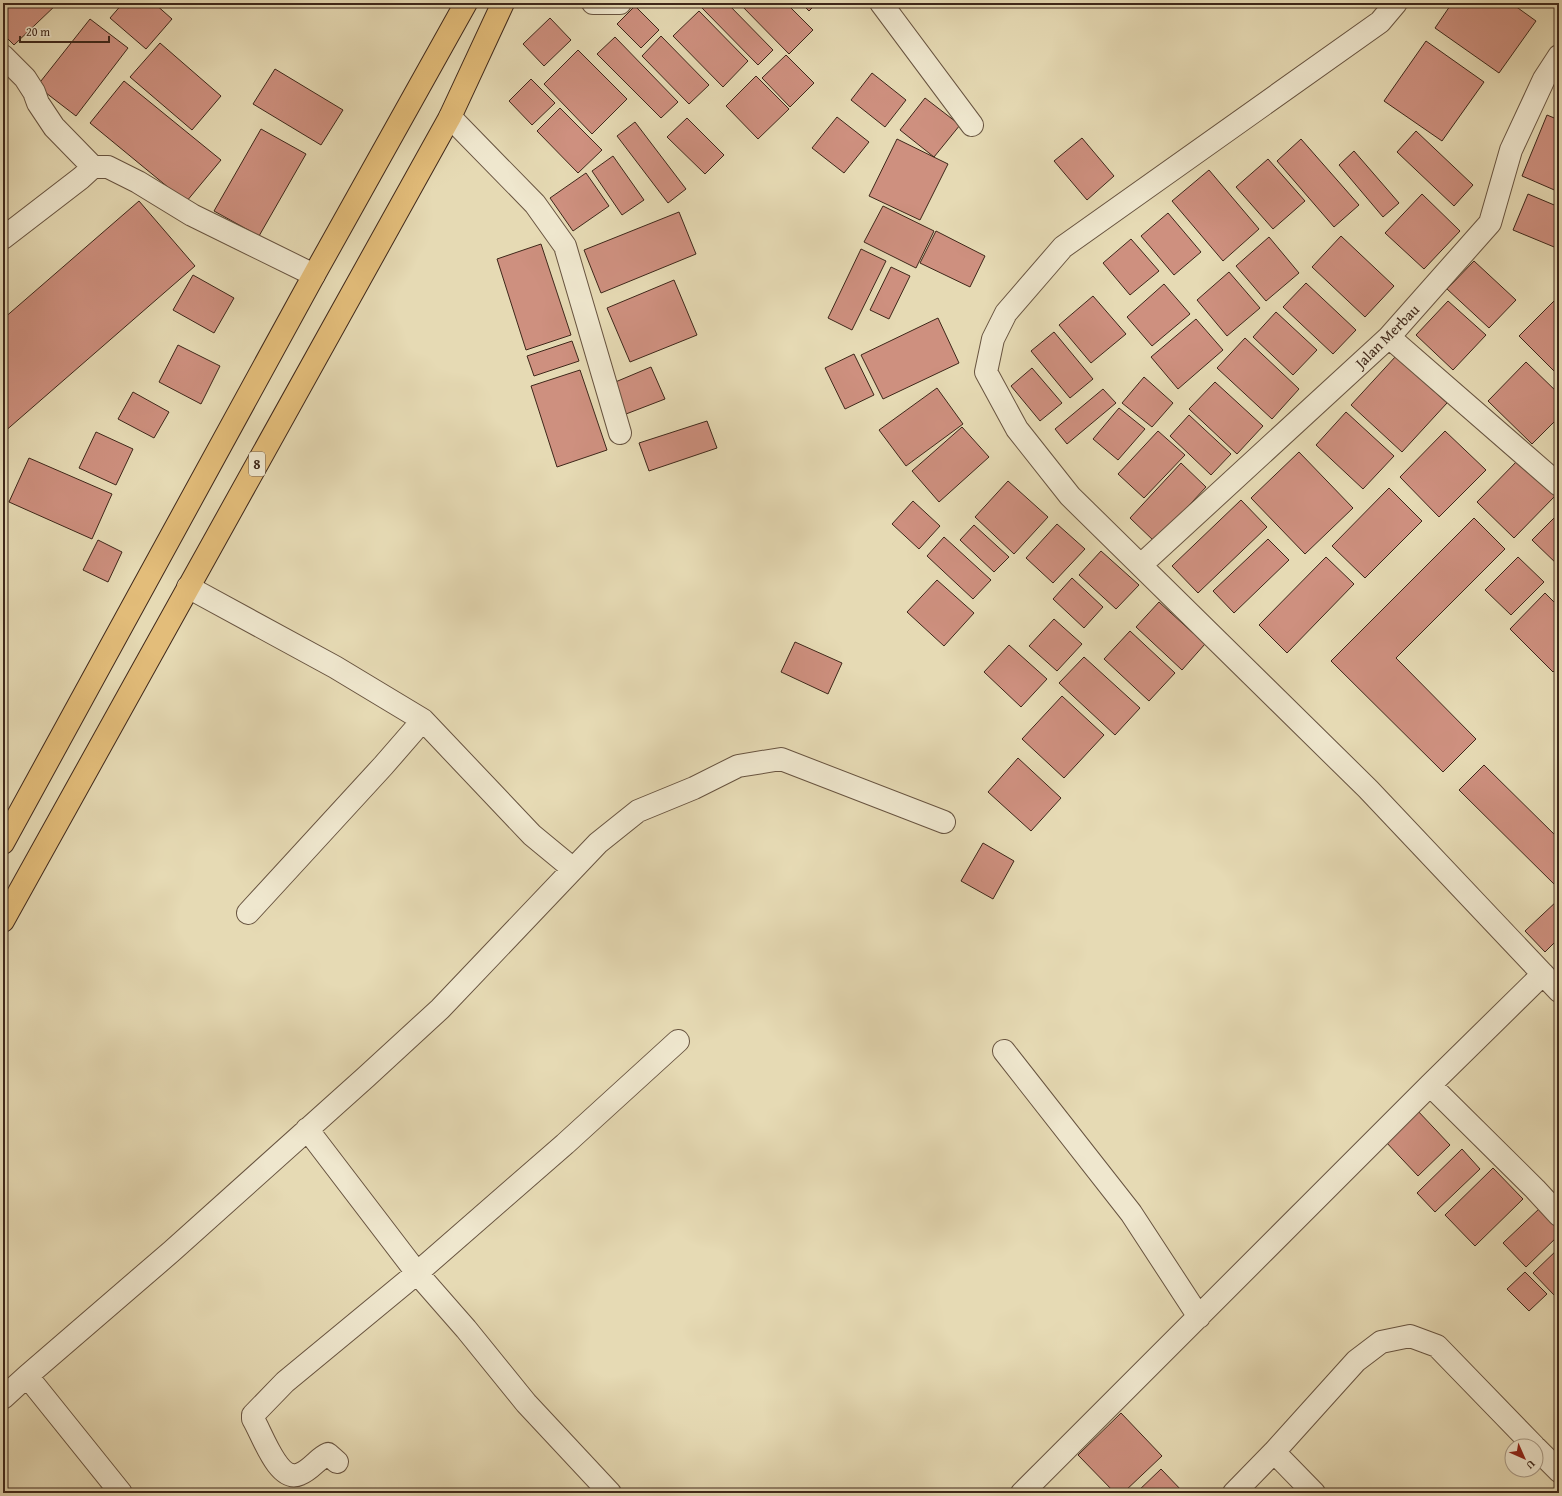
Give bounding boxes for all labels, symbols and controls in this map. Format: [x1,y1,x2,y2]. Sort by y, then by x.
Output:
scale bar [20,18,109,44]
text: 20 m [26,23,50,40]
street label: Jalan Merbau [1349,298,1425,374]
road number: 8 [249,452,265,476]
north arrow [1504,1438,1544,1478]
text: U [1522,1457,1539,1474]

